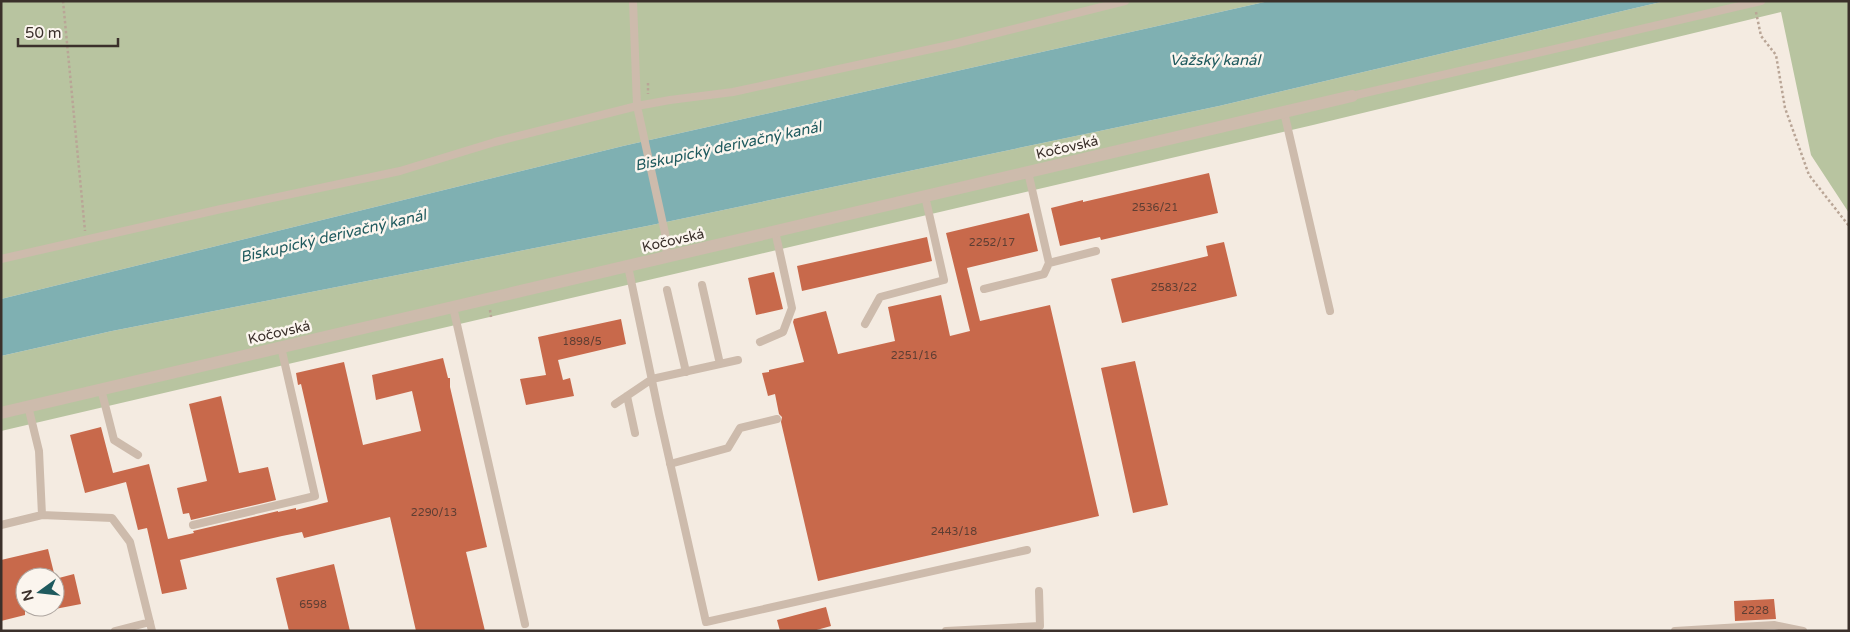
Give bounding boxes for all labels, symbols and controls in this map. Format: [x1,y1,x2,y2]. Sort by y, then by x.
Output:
scale bar [18,15,118,47]
text: 50 m [25,24,62,42]
water label: Važský kanál [1170,51,1263,69]
water label: Biskupický derivačný kanál [633,117,825,175]
street label: Kočovská [1034,132,1100,163]
house number: 2536/21 [1132,201,1178,214]
water label: Biskupický derivačný kanál [238,205,430,266]
street label: Kočovská [640,225,706,256]
house number: 2252/17 [969,236,1015,249]
house number: 2583/22 [1151,281,1197,294]
street label: Kočovská [246,317,312,348]
house number: 1898/5 [562,335,602,348]
house number: 2251/16 [891,349,937,362]
house number: 2290/13 [411,506,457,519]
house number: 2443/18 [931,525,977,538]
north arrow [15,567,65,617]
text: N [18,588,38,603]
house number: 6598 [299,598,327,611]
house number: 2228 [1741,604,1769,617]

